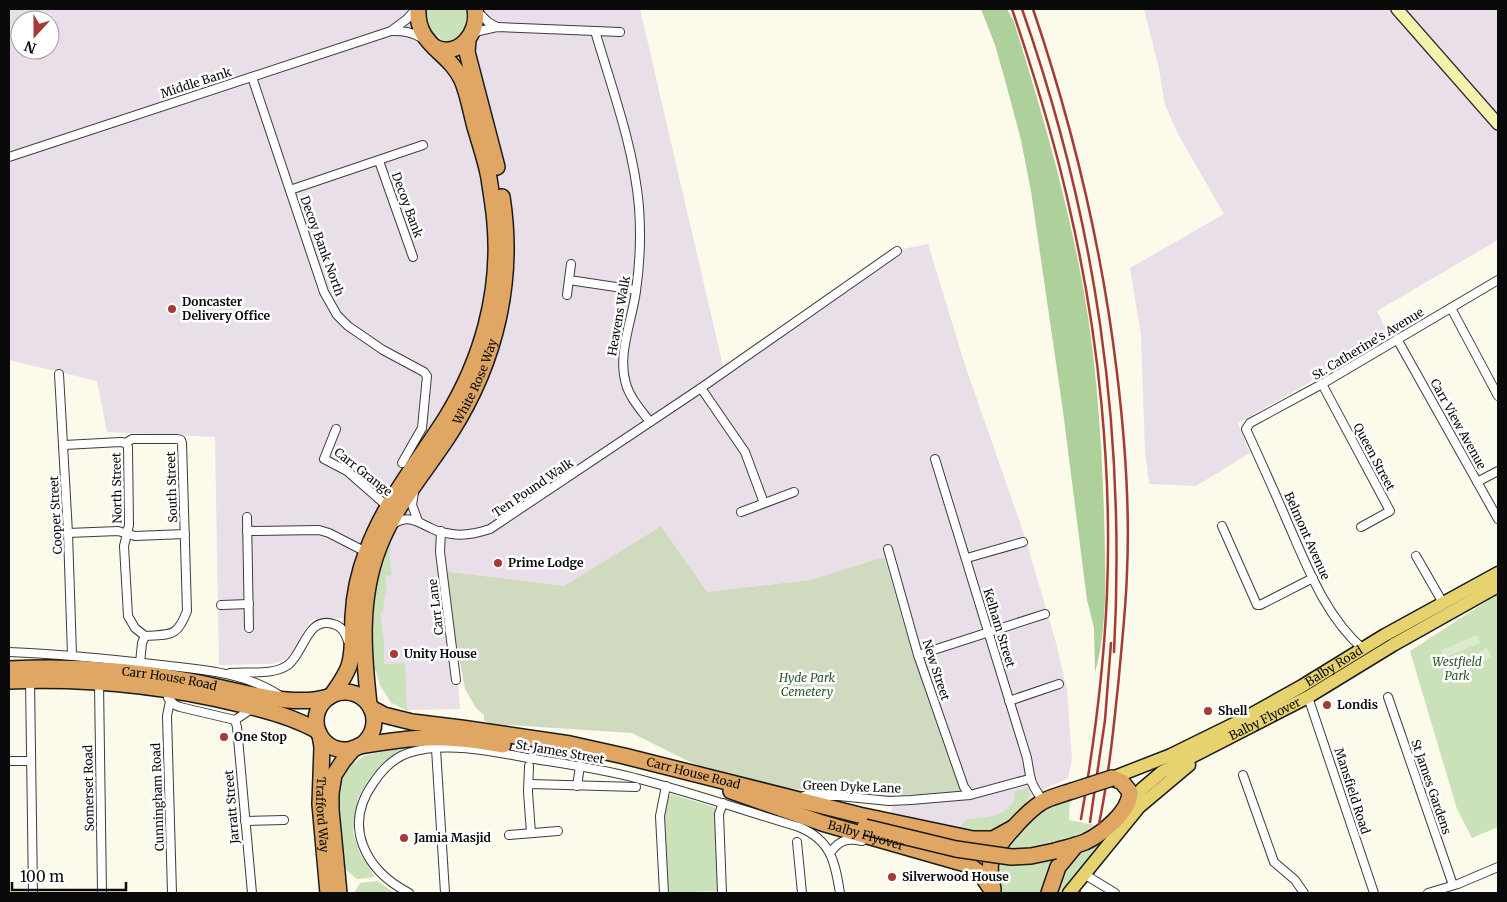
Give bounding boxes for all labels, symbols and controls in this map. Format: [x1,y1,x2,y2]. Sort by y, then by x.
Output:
north arrow [10,10,60,60]
text: N [22,37,39,58]
street label: Middle Bank [159,64,233,101]
street label: Decoy Bank [389,170,426,240]
street label: Decoy Bank North [297,194,348,298]
street label: Heavens Walk [604,274,633,357]
place label: Doncaster Delivery Office [182,294,271,323]
marker: Doncaster Delivery Office [166,303,178,315]
street label: St. Catherine's Avenue [1309,304,1426,383]
street label: White Rose Way [449,337,500,428]
street label: Carr View Avenue [1427,376,1490,472]
street label: Queen Street [1350,420,1399,493]
street label: Carr Grange [331,444,395,499]
street label: South Street [163,451,180,523]
street label: North Street [108,452,125,524]
street label: Ten Pound Walk [489,455,576,520]
street label: Cooper Street [46,475,65,555]
street label: Belmont Avenue [1281,490,1334,582]
place label: Prime Lodge [508,555,584,570]
marker: Prime Lodge [492,557,504,569]
street label: Carr Lane [425,578,446,636]
street label: Kelham Street [980,587,1019,669]
street label: New Street [920,638,953,702]
street label: Balby Road [1302,643,1365,689]
place label: Unity House [404,646,477,661]
marker: Unity House [388,648,400,660]
park label: Westfield Park [1432,654,1482,683]
street label: Carr House Road [121,664,218,694]
park label: Hyde Park Cemetery [778,670,836,699]
street label: Balby Flyover [1226,694,1304,743]
place label: Londis [1337,697,1378,712]
marker: Londis [1321,699,1333,711]
place label: Shell [1218,703,1248,718]
marker: Shell [1202,705,1214,717]
place label: One Stop [234,729,287,744]
marker: One Stop [218,731,230,743]
street label: St. James Street [515,736,606,767]
street label: St James Gardens [1408,737,1455,836]
street label: Cunningham Road [148,743,167,851]
street label: Somerset Road [80,745,97,831]
street label: Mansfield Road [1331,746,1373,836]
street label: Carr House Road [645,754,742,792]
street label: Jarratt Street [221,769,242,846]
street label: Trafford Way [313,777,332,853]
street label: Green Dyke Lane [803,777,901,796]
street label: Balby Flyover [826,817,906,853]
place label: Jamia Masjid [413,830,492,845]
marker: Jamia Masjid [398,832,410,844]
scale bar [12,860,126,892]
text: 100 m [20,867,64,886]
place label: Silverwood House [902,869,1009,884]
marker: Silverwood House [886,871,898,883]

